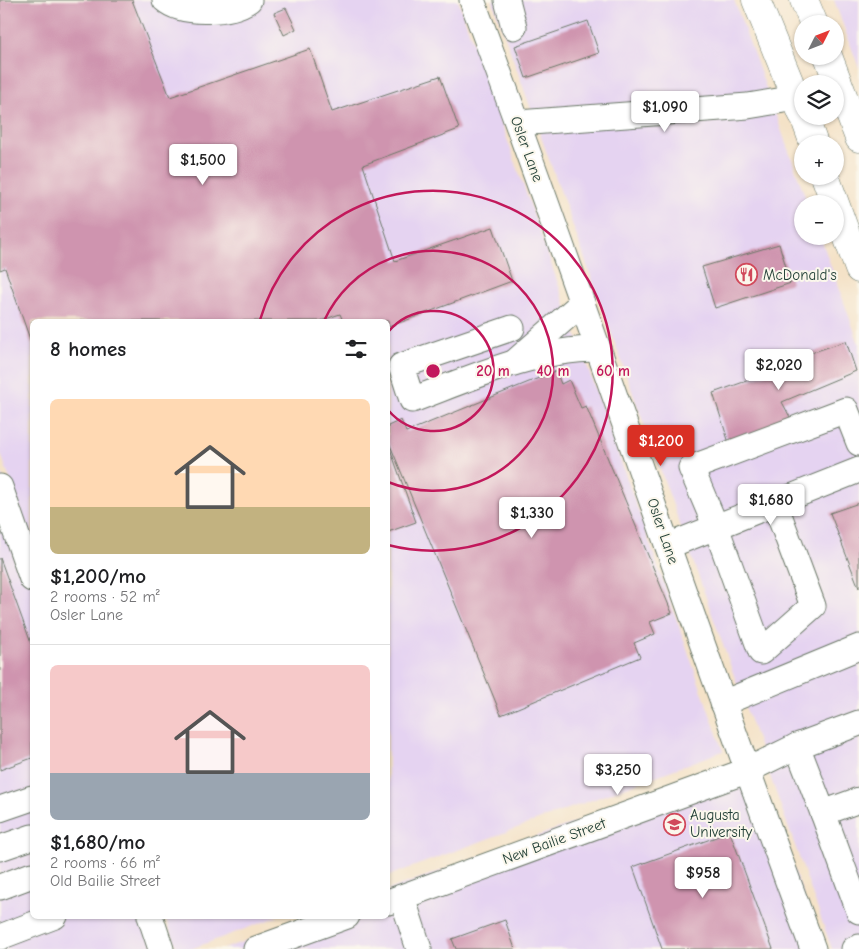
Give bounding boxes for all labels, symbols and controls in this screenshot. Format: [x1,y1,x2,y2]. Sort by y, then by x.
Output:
north arrow [794,15,844,65]
map controls [794,15,844,245]
button: layers [794,75,844,125]
pin: $1,090 [624,90,706,133]
text: $1,090 [642,98,688,116]
street label: Osler Lane [507,114,547,185]
button: + [794,135,844,185]
pin: $1,500 [162,144,244,186]
text: $1,500 [180,151,226,169]
button: − [794,195,844,245]
restaurant icon: McDonald's [735,263,759,287]
place label: McDonald's [763,266,837,284]
icon: filters [342,335,370,363]
text: 8 homes [50,337,126,361]
pin: $2,020 [738,348,820,391]
text: $2,020 [756,356,802,374]
centre of rings [424,362,442,380]
text: 20 m [476,362,510,380]
text: 40 m [537,362,570,380]
text: 60 m [596,362,630,380]
pin: $1,200 [620,424,702,467]
icon: home [165,432,255,522]
text: $1,200 [638,432,684,450]
pin: $1,680 [730,484,812,526]
text: $1,680 [749,491,793,509]
pin: $1,330 [491,496,573,539]
street label: Osler Lane [643,496,683,567]
text: $1,330 [510,504,554,522]
text: $1,200/mo [50,564,146,588]
text: 2 rooms · 52 m² [50,588,160,606]
text: Osler Lane [50,606,123,624]
icon: home [165,697,255,787]
pin: $3,250 [577,754,659,796]
text: $3,250 [595,761,641,779]
place label: Augusta University [690,806,752,841]
school or university icon: Augusta University [662,812,686,836]
street label: New Bailie Street [500,814,609,868]
text: $1,680/mo [50,830,145,854]
text: 2 rooms · 66 m² [50,854,160,872]
pin: $958 [673,856,733,899]
text: $958 [686,864,720,882]
text: Old Bailie Street [50,872,160,890]

